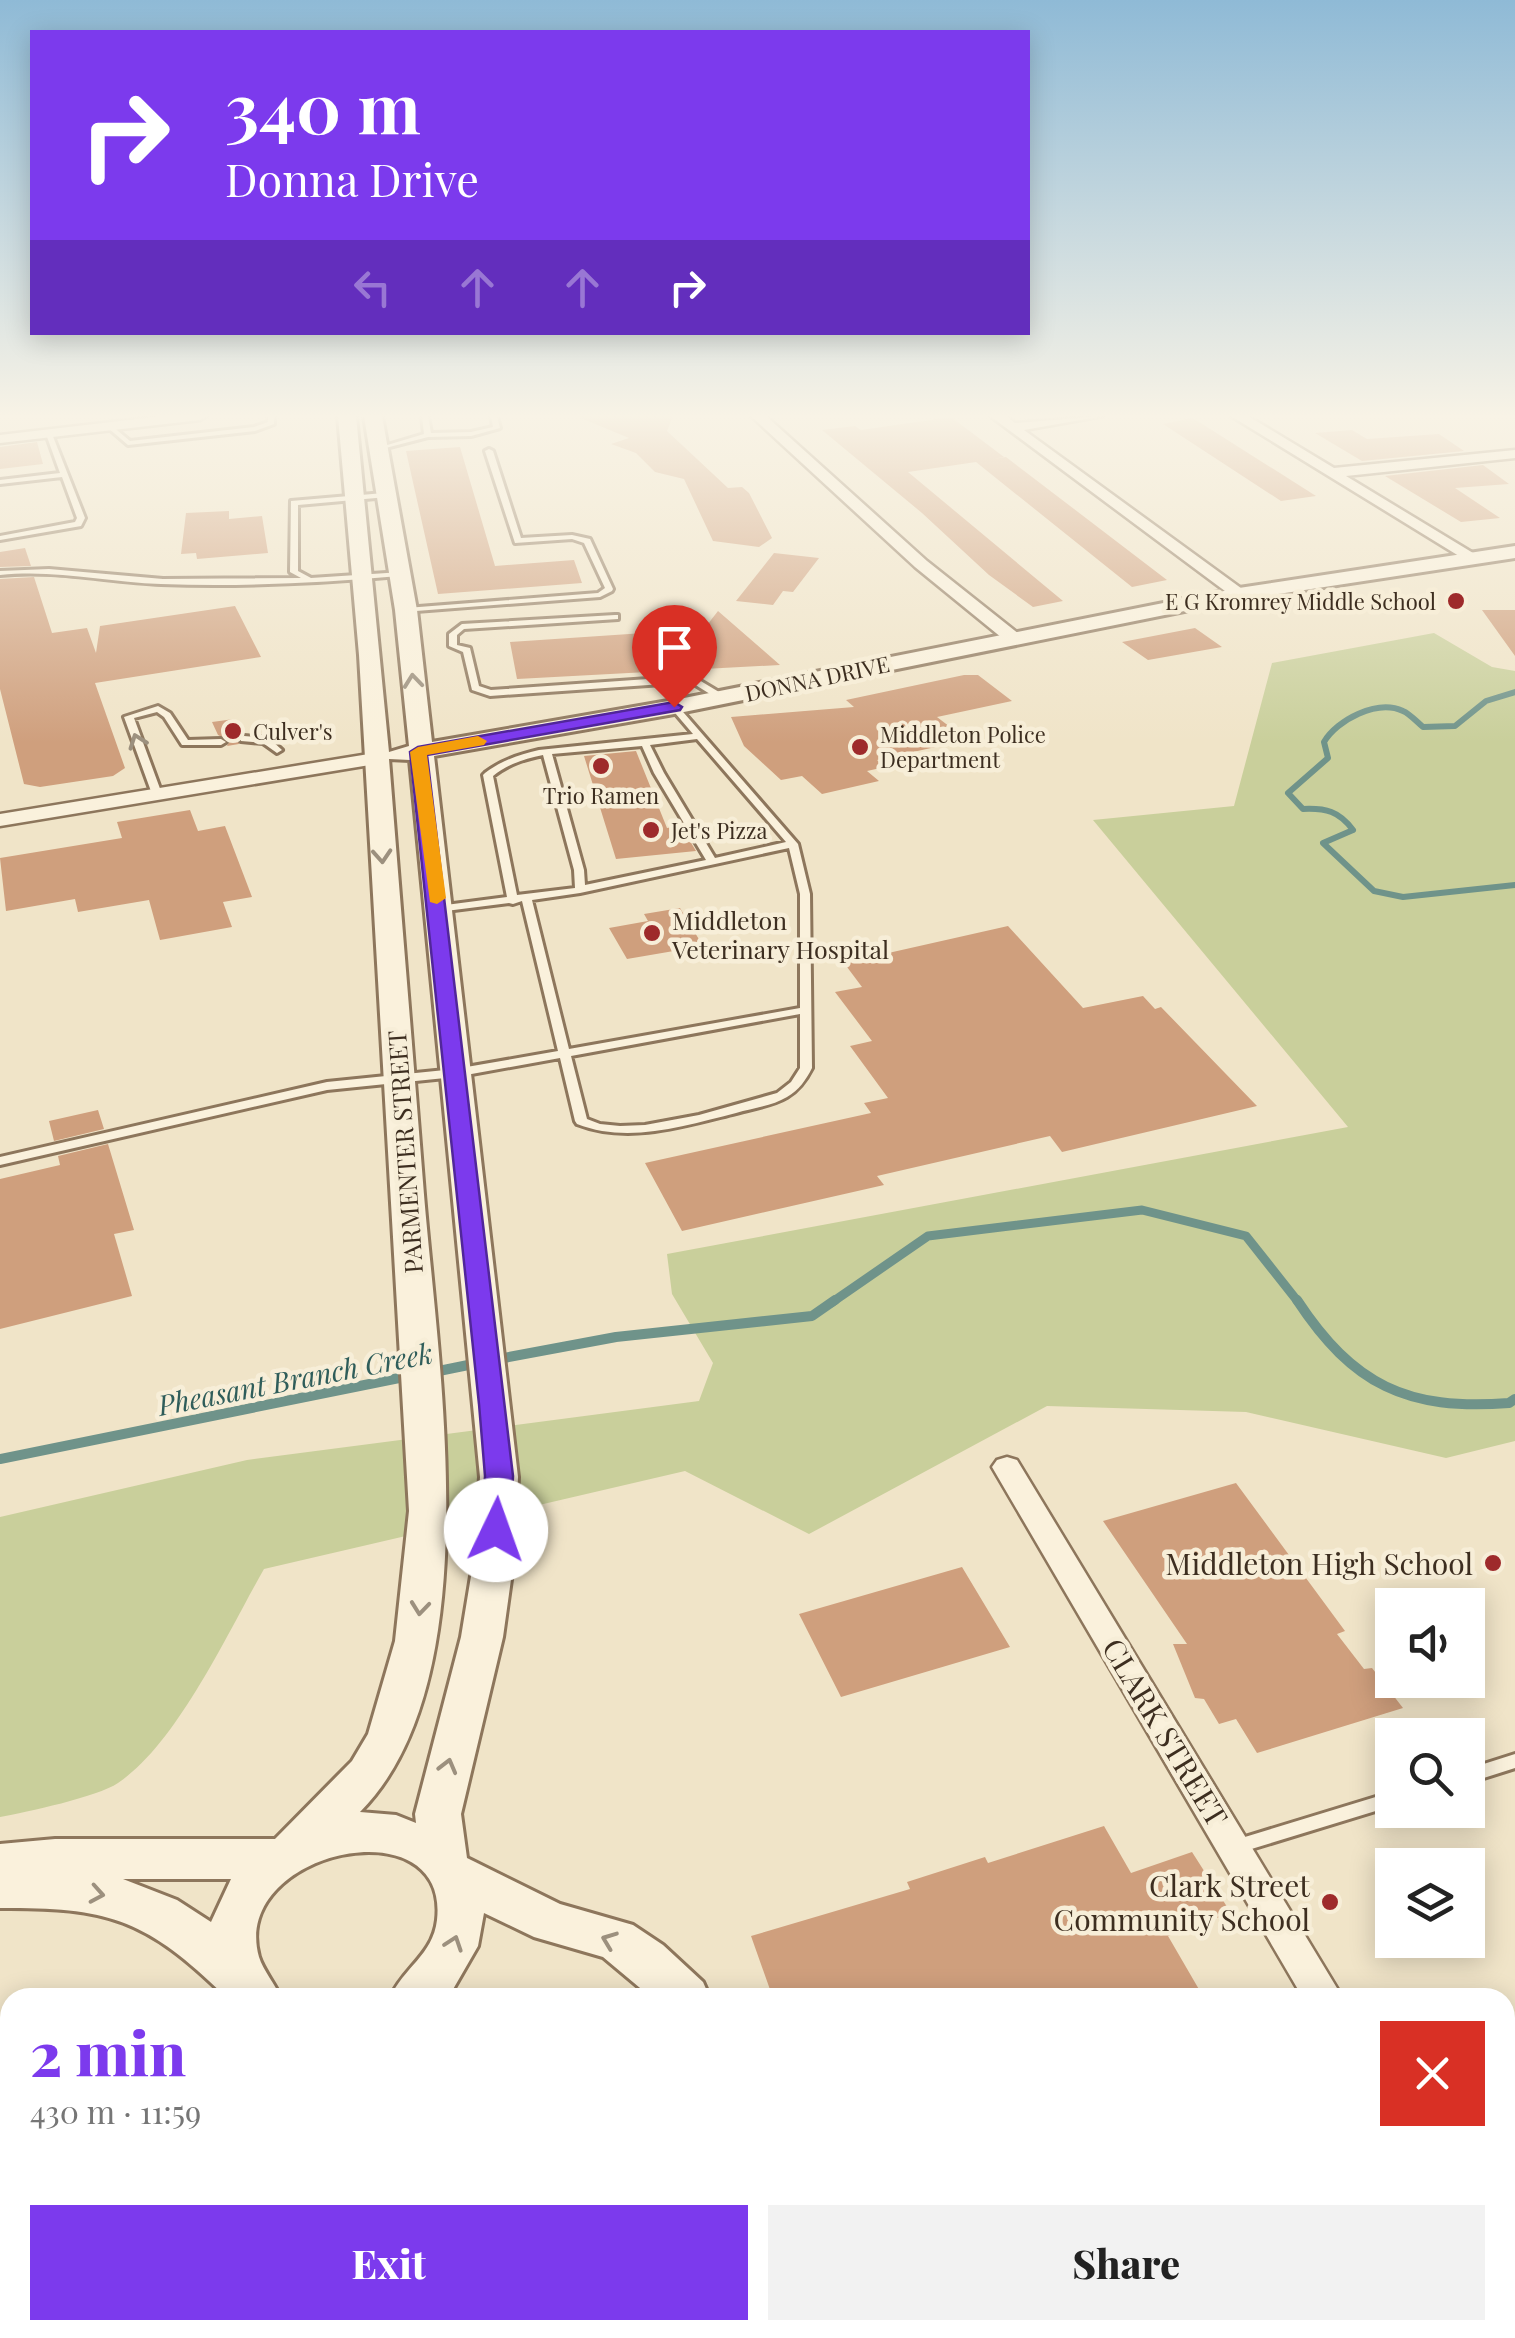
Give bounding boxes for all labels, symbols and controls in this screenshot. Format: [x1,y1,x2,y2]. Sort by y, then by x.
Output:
text: 340 m [225,58,421,152]
icon: right [60,70,190,200]
text: Donna Drive [225,148,479,208]
icon: left [345,260,400,315]
icon: ahead [450,260,505,315]
icon: ahead [555,260,610,315]
icon: right [660,260,715,315]
place label: E G Kromrey Middle School [1165,586,1436,616]
marker: E G Kromrey Middle School [1445,590,1467,612]
pin [632,605,717,708]
icon: arrive [647,620,702,675]
street label: DONNA DRIVE [742,648,892,708]
one-way arrow [403,672,424,688]
place label: Culver's [253,716,333,746]
place label: Middleton Police Department [880,719,1046,774]
marker: Culver's [222,720,244,742]
one-way arrow [129,733,149,751]
marker: Middleton Police Department [849,736,871,758]
marker: Trio Ramen [590,755,612,777]
place label: Trio Ramen [543,780,659,810]
place label: Jet's Pizza [670,815,767,845]
marker: Jet's Pizza [640,819,662,841]
one-way arrow [371,849,393,865]
place label: Middleton Veterinary Hospital [671,903,889,965]
marker: Middleton Veterinary Hospital [641,922,663,944]
street label: PARMENTER STREET [379,1029,429,1275]
water label: Pheasant Branch Creek [154,1333,435,1423]
position arrow [444,1478,548,1582]
place label: Middleton High School [1165,1543,1473,1583]
marker: Middleton High School [1482,1552,1504,1574]
map controls [1375,1588,1485,1958]
button: sound [1375,1588,1485,1698]
one-way arrow [410,1600,431,1616]
street label: CLARK STREET [1094,1631,1238,1833]
button: search [1375,1718,1485,1828]
one-way arrow [437,1757,458,1775]
button: layers [1375,1848,1485,1958]
place label: Clark Street Community School [1054,1865,1310,1939]
one-way arrow [89,1883,105,1904]
marker: Clark Street Community School [1319,1891,1341,1913]
one-way arrow [601,1932,619,1952]
one-way arrow [443,1936,463,1953]
text: 2 min [30,2011,186,2091]
button: close [1380,2021,1485,2126]
text: 430 m · 11:59 [30,2089,201,2132]
button: Exit [30,2205,748,2320]
button: Share [768,2205,1485,2320]

